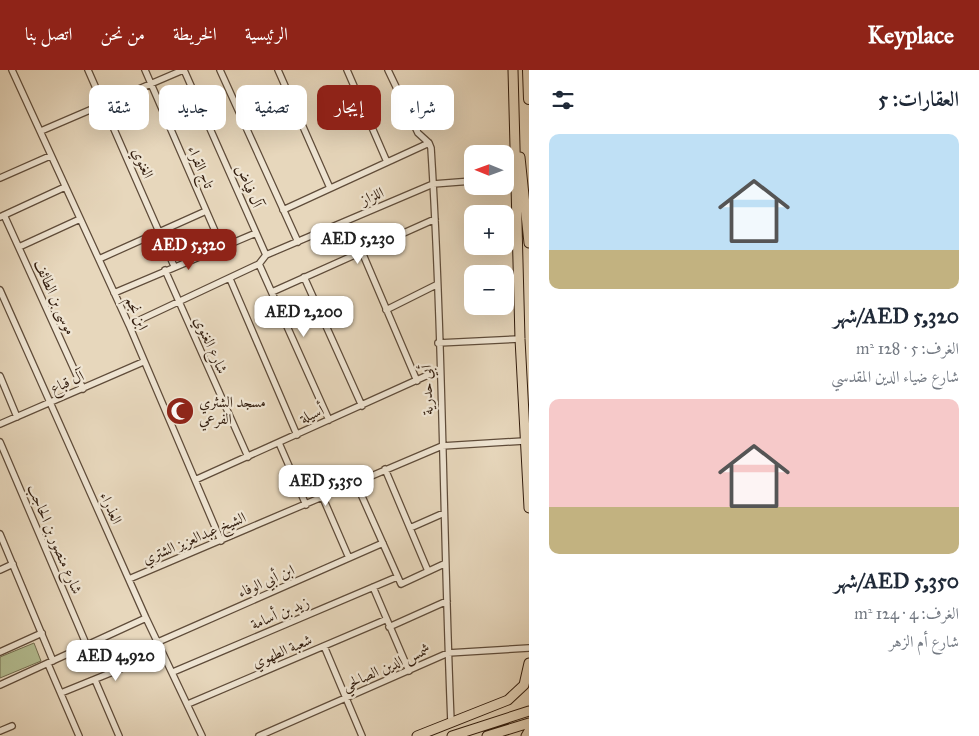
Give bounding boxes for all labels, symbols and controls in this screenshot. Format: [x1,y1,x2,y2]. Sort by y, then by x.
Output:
text: Keyplace [868,20,954,50]
text: اتصل بنا [25,23,72,45]
text: من نحن [100,23,145,45]
text: الخريطة [173,23,217,45]
text: الرئيسية [245,23,288,45]
chip: شقة [89,85,149,130]
chip: جديد [159,85,226,130]
chip: تصفية [236,85,307,130]
chip: إيجار [317,85,381,130]
chip: شراء [391,85,454,130]
icon: filters [549,86,577,114]
text: العقارات: 5 [878,86,959,112]
street label: تاج القراء [180,143,218,193]
street label: الغنوي [126,145,158,182]
north arrow [464,145,514,195]
map controls [464,145,514,315]
street label: آل فياض [232,162,267,212]
icon: home [709,166,799,256]
street label: اللزاز [356,183,387,211]
button: + [464,205,514,255]
pin: AED 5,230 [301,222,415,265]
pin: AED 5,320 [132,228,246,271]
text: AED 5,230 [321,229,395,248]
text: AED 5,320 [152,235,226,254]
street label: موسى بن الطائف [29,257,80,338]
button: − [464,265,514,315]
street label: ابن نجم [117,293,152,335]
pin: AED 2,200 [247,296,361,338]
text: AED 2,200 [265,302,343,321]
text: AED 5,320/شهر [833,303,959,329]
street label: شارع الغنوي [187,314,232,378]
text: الغرف: 5 · 128 m² [856,339,959,358]
street label: أبي حدرية [415,364,440,416]
street label: آل قباع [47,366,90,401]
text: شارع ضياء الدين المقدسي [831,367,959,386]
place label: مسجد الشثري الفرعي [199,393,266,431]
mosque icon: مسجد الشثري الفرعي [165,396,195,426]
street label: أسيلة [295,399,327,428]
icon: home [709,431,799,521]
pin: AED 5,350 [269,464,383,507]
text: AED 5,350 [290,471,362,490]
street label: شارع منصور بن الحاجب [20,481,86,598]
street label: العذراء [96,489,126,527]
street label: الشيخ عبدالعزيز الشتري [139,508,251,573]
street label: ابن أبي الوفاء [234,559,298,604]
text: AED 5,350/شهر [834,568,959,594]
street label: زيد بن أسامة [247,591,312,633]
text: الغرف: 4 · 124 m² [854,604,959,623]
street label: شعبة الطهوي [249,630,316,674]
text: شارع أم الزهر [889,632,959,651]
street label: شمس الدين الصالحي [339,639,435,699]
pin: AED 4,920 [59,640,173,682]
text: AED 4,920 [77,646,155,665]

